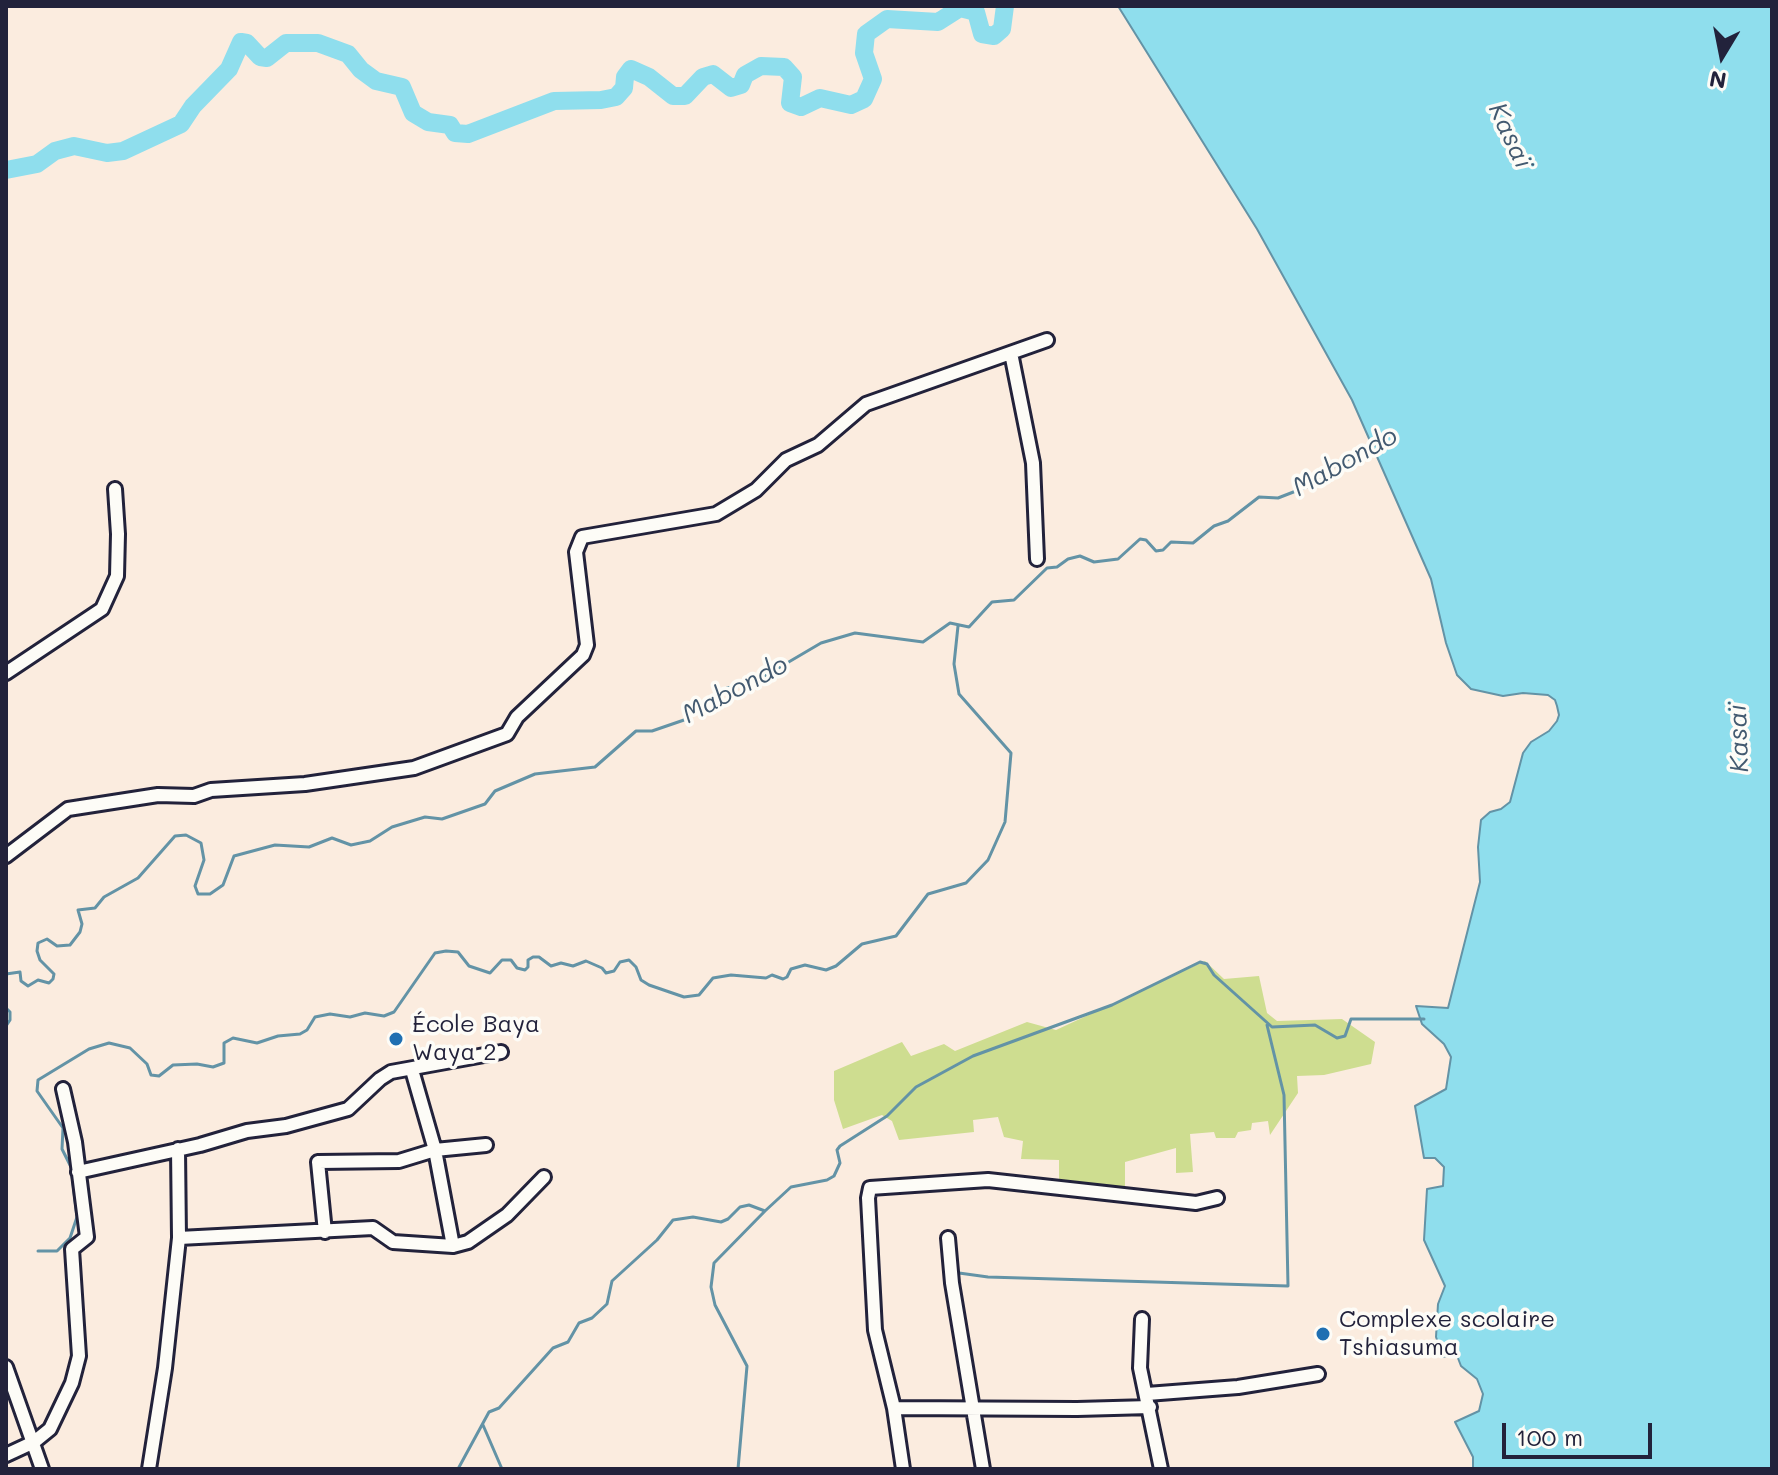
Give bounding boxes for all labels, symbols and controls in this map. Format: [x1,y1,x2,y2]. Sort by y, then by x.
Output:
north arrow [1682,16,1762,96]
text: N [1707,64,1728,96]
water label: Kasaï [1481,98,1539,174]
water label: Mabondo [1287,420,1403,504]
water label: Mabondo [677,649,793,731]
water label: Kasaï [1722,703,1756,773]
place label: École Baya Waya 2 [412,1011,540,1067]
marker: École Baya Waya 2 [387,1030,405,1048]
place label: Complexe scolaire Tshiasuma [1339,1306,1555,1362]
marker: Complexe scolaire Tshiasuma [1314,1325,1332,1343]
scale bar [1506,1407,1656,1457]
text: 100 m [1516,1421,1583,1452]

